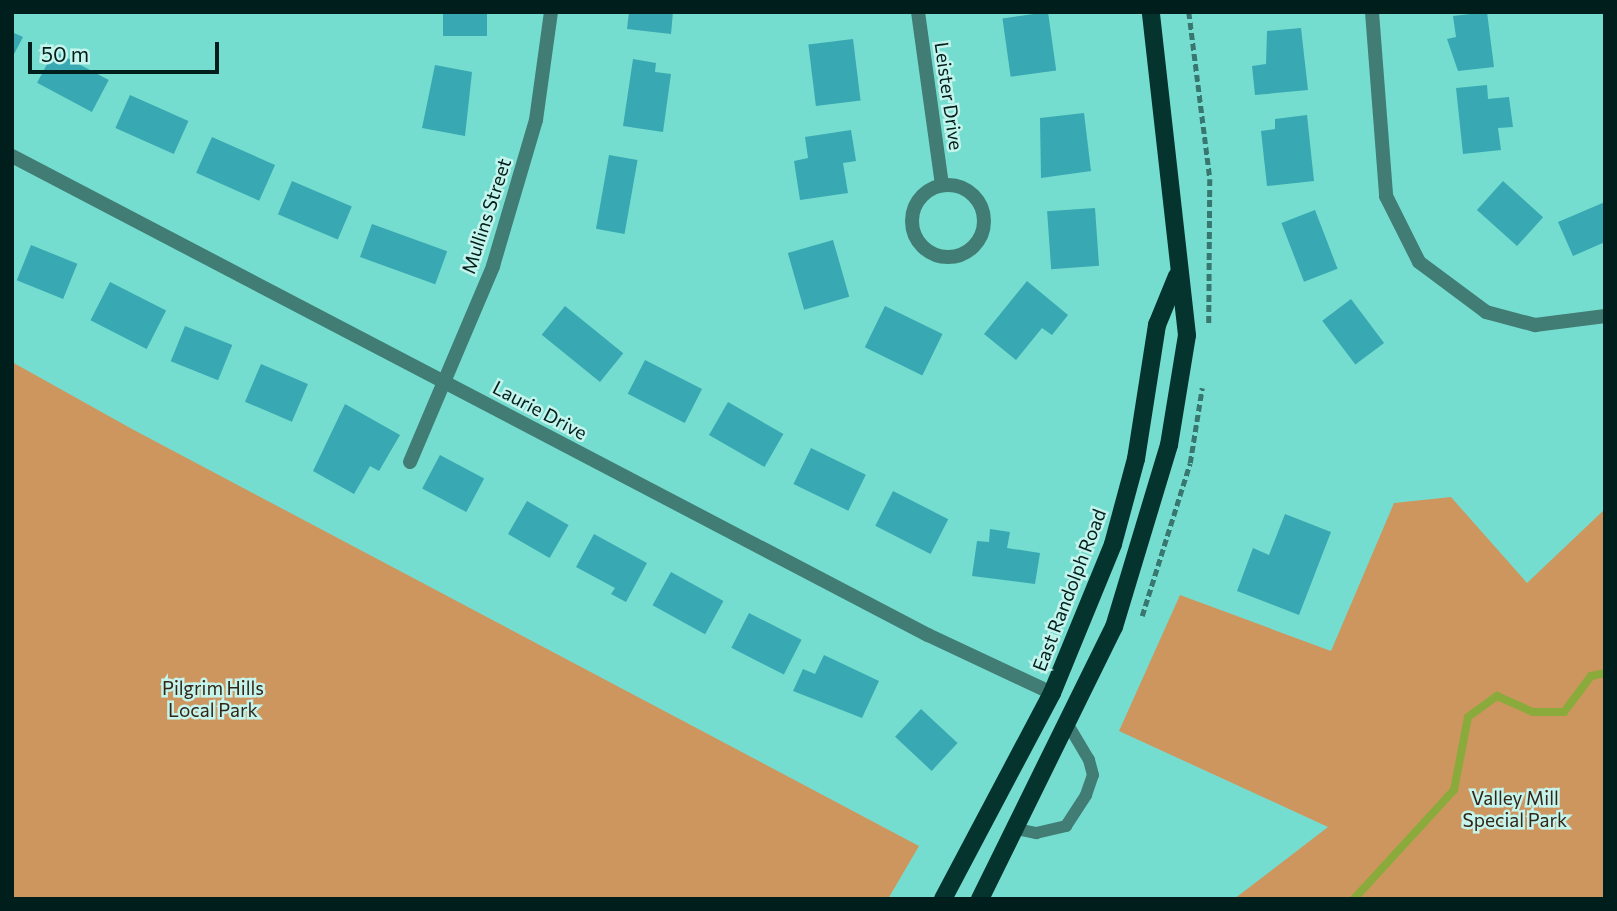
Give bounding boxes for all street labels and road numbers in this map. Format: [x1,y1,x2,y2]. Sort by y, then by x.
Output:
street label: Leister Drive [930,40,968,152]
street label: Mullins Street [457,155,515,277]
street label: Laurie Drive [489,376,591,444]
street label: East Randolph Road [1028,506,1110,674]

